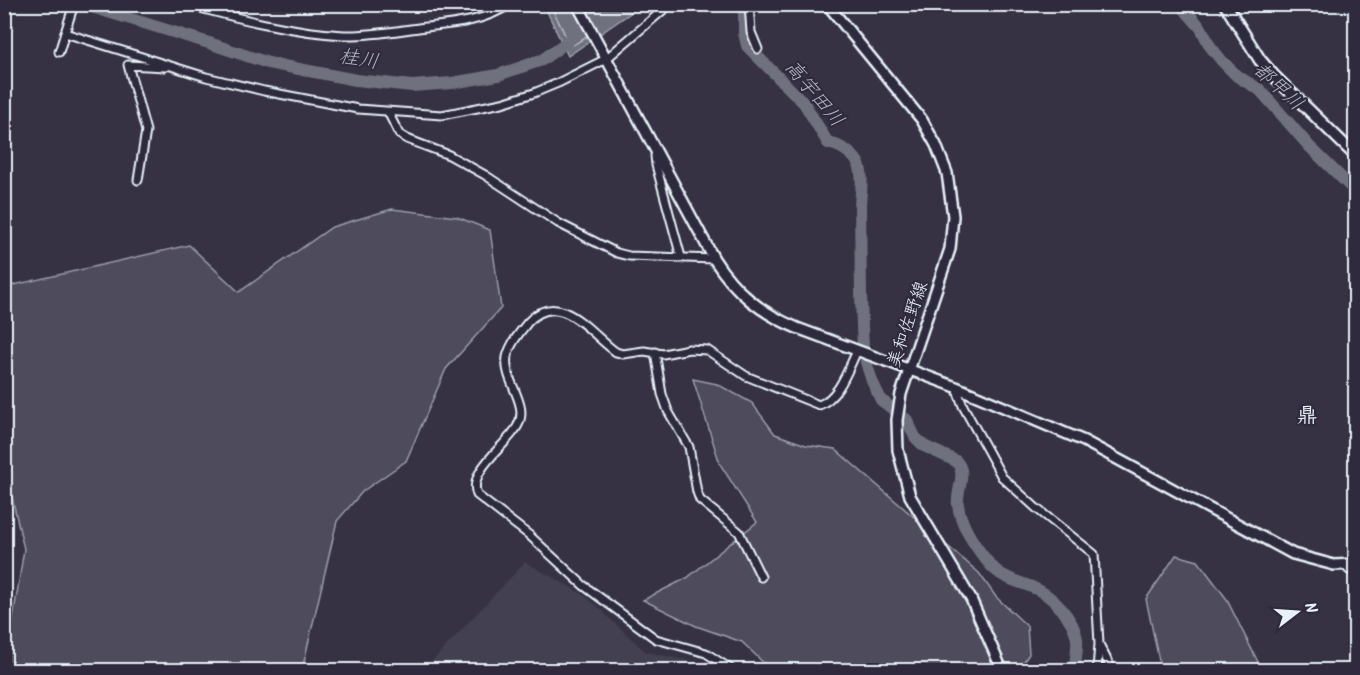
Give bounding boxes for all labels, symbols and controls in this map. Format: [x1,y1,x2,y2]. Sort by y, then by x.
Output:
water label: 桂川 [336,41,381,79]
water label: 高宇田川 [775,53,851,135]
water label: 都甲川 [1245,55,1310,120]
street label: 美和佐野線 [880,277,937,372]
district label: 鼎 [1297,400,1318,433]
north arrow [1267,582,1327,642]
text: N [1296,600,1323,617]

